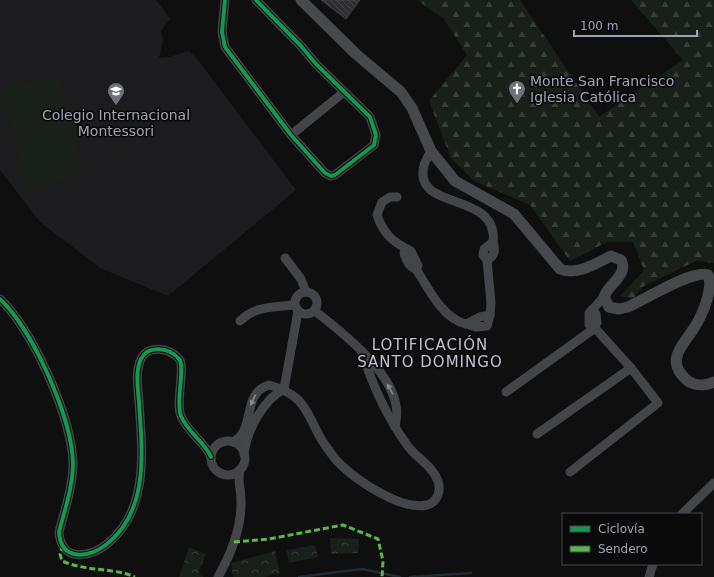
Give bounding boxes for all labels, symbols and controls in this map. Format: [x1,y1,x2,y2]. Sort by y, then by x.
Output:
scale bar [574,12,697,38]
text: 100 m [580,19,618,33]
place label: Monte San Francisco Iglesia Católica [530,73,674,105]
church icon: Monte San Francisco Iglesia Católica [507,79,527,104]
school or university icon: Colegio Internacional Montessori [106,81,126,106]
place label: Colegio Internacional Montessori [42,107,190,139]
district label: LOTIFICACIÓN SANTO DOMINGO [357,335,503,371]
one-way arrow [387,383,393,395]
one-way arrow [249,394,256,406]
legend [562,513,702,565]
text: Ciclovía [598,522,645,536]
text: Sendero [598,542,648,556]

